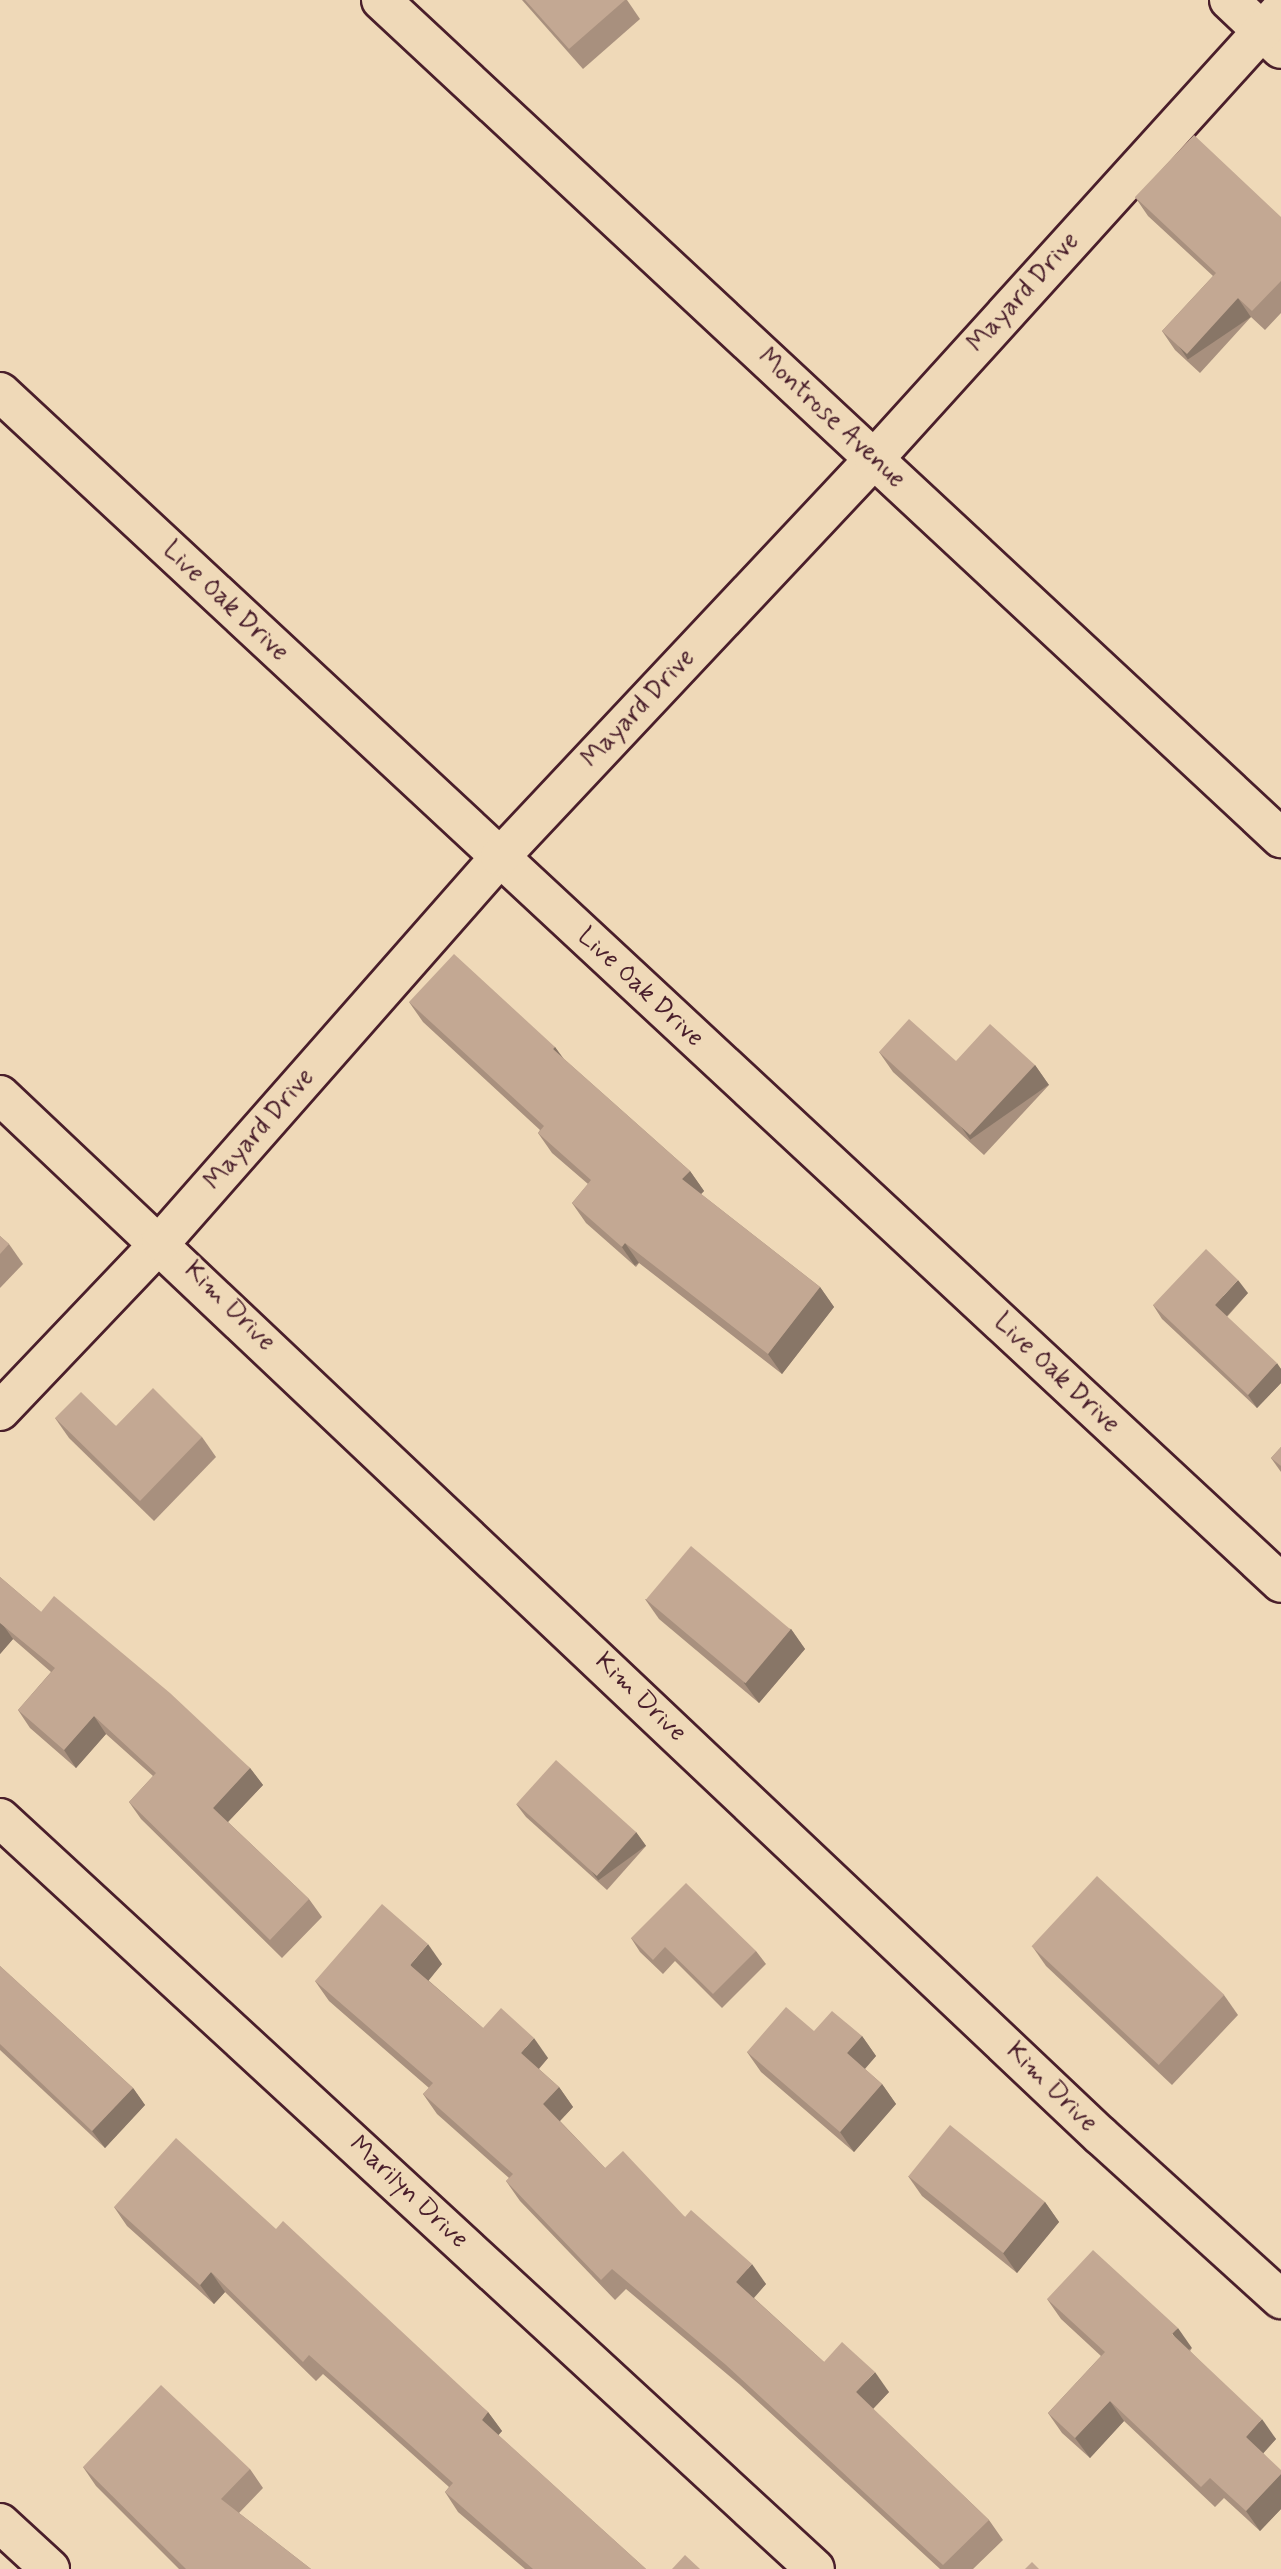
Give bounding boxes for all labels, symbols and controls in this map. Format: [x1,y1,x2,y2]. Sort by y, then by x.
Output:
street label: Mayard Drive [962,227,1086,359]
street label: Montrose Avenue [749,341,913,497]
street label: Live Oak Drive [156,536,294,668]
street label: Mayard Drive [576,644,702,774]
street label: Live Oak Drive [571,922,709,1054]
street label: Mayard Drive [199,1063,321,1197]
street label: Kim Drive [177,1256,281,1358]
street label: Live Oak Drive [987,1308,1125,1440]
street label: Kim Drive [588,1647,692,1749]
street label: Kim Drive [999,2037,1103,2139]
street label: Marilyn Drive [343,2131,473,2255]

